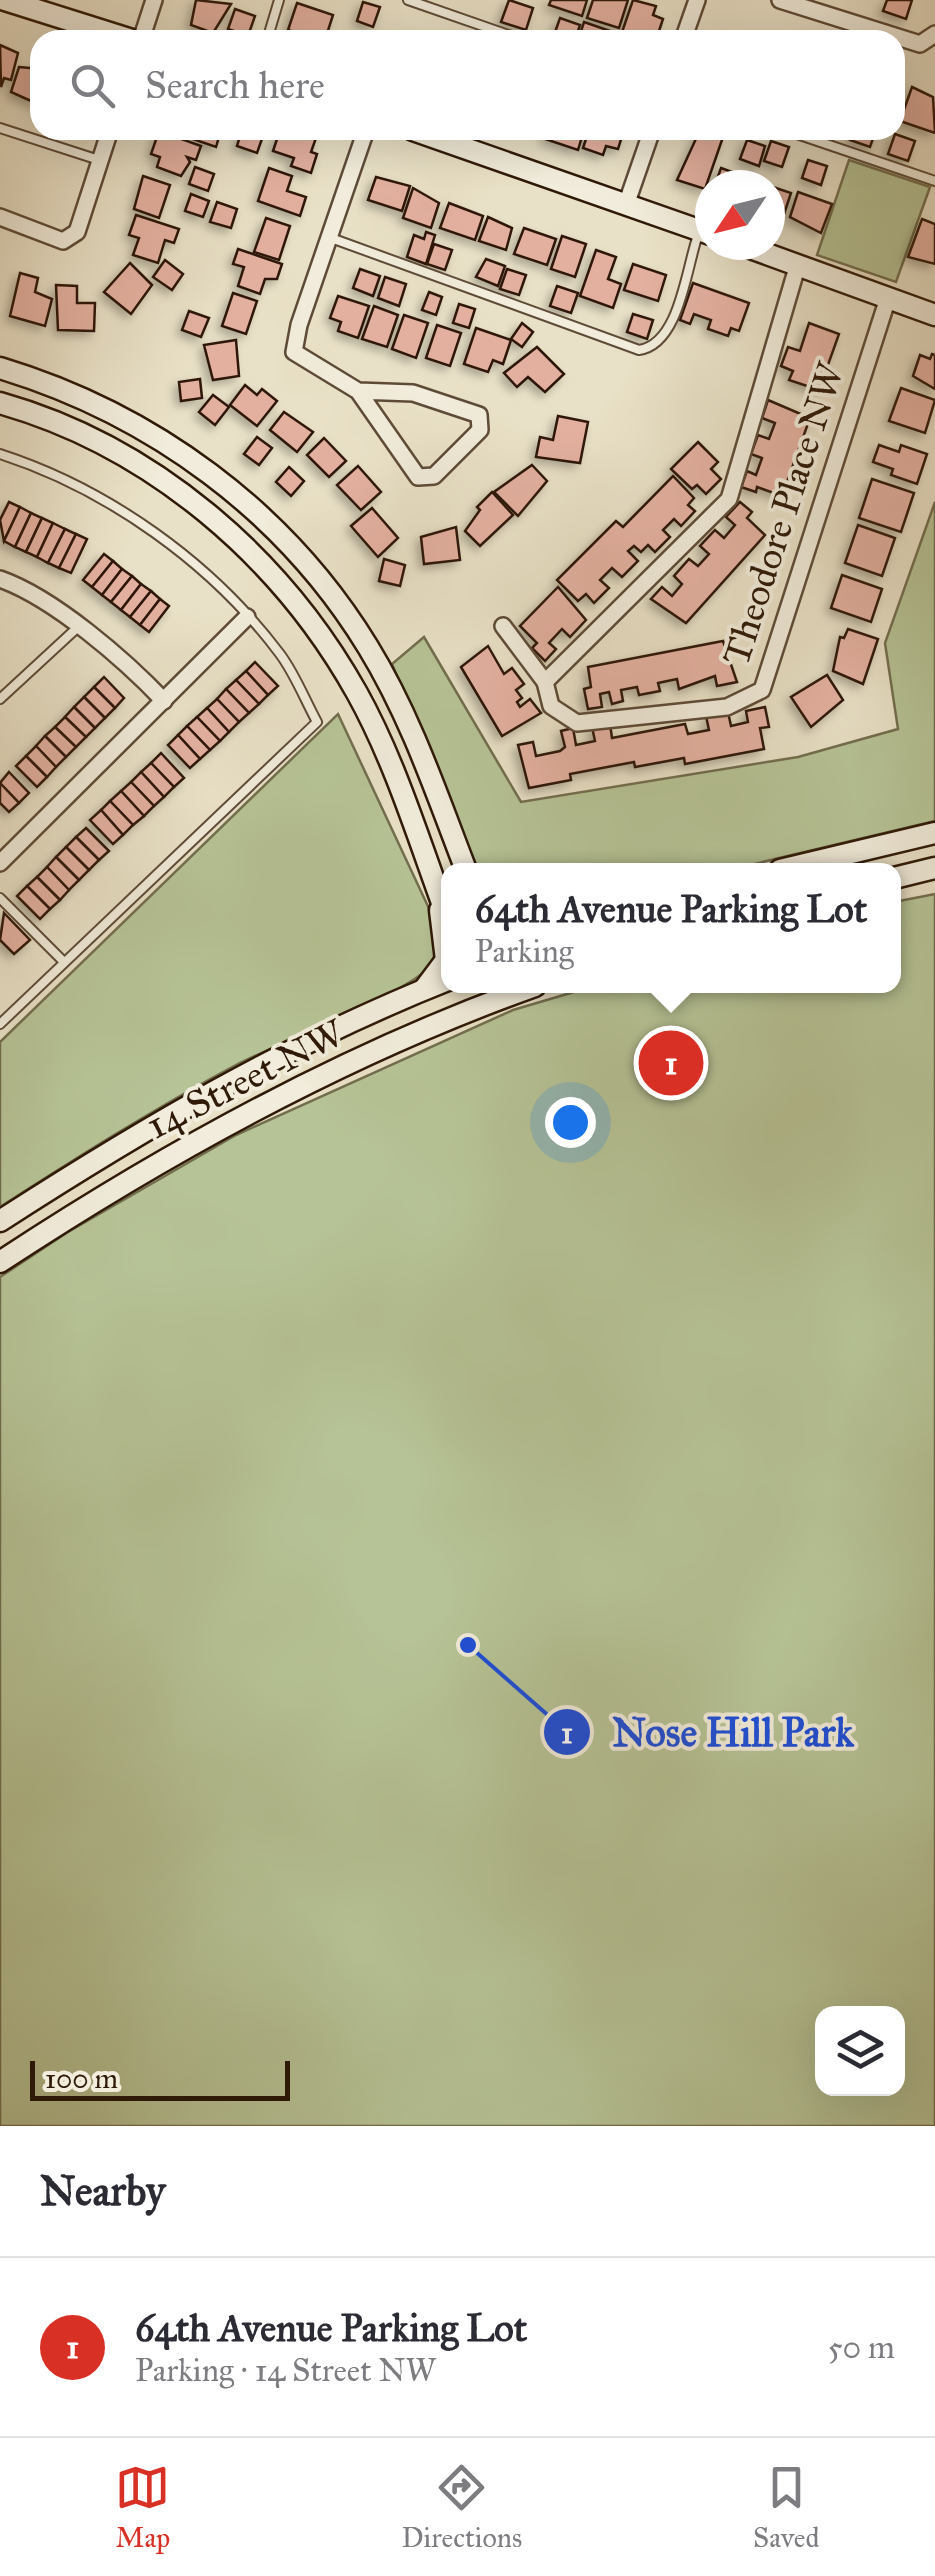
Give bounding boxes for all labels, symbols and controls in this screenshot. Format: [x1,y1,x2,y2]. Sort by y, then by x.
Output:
search box [30,30,905,140]
icon: search [65,58,120,113]
text: Search here [145,62,325,108]
north arrow [695,170,785,260]
street label: Theodore Place NW [712,356,854,671]
popup [441,863,901,993]
text: 64th Avenue Parking Lot [475,886,867,932]
text: Parking [475,932,574,971]
street label: 14 Street NW [139,1009,352,1148]
pin: 1 [638,1026,704,1100]
your location [545,1097,596,1148]
callout: Nose Hill Park [542,1697,874,1767]
text: Nose Hill Park [612,1708,855,1757]
text: 1 [561,1715,573,1751]
map controls [815,2006,905,2096]
button: layers [815,2006,905,2096]
scale bar [30,2056,290,2100]
text: 100 m [45,2061,118,2096]
text: Nearby [40,2165,165,2217]
text: 64th Avenue Parking Lot [135,2305,527,2351]
text: 1 [66,2328,79,2367]
text: 50 m [828,2328,895,2367]
text: Parking · 14 Street NW [135,2351,436,2390]
tab: Map [115,2460,170,2555]
tab: Directions [401,2460,522,2555]
tab: Saved [753,2460,820,2555]

